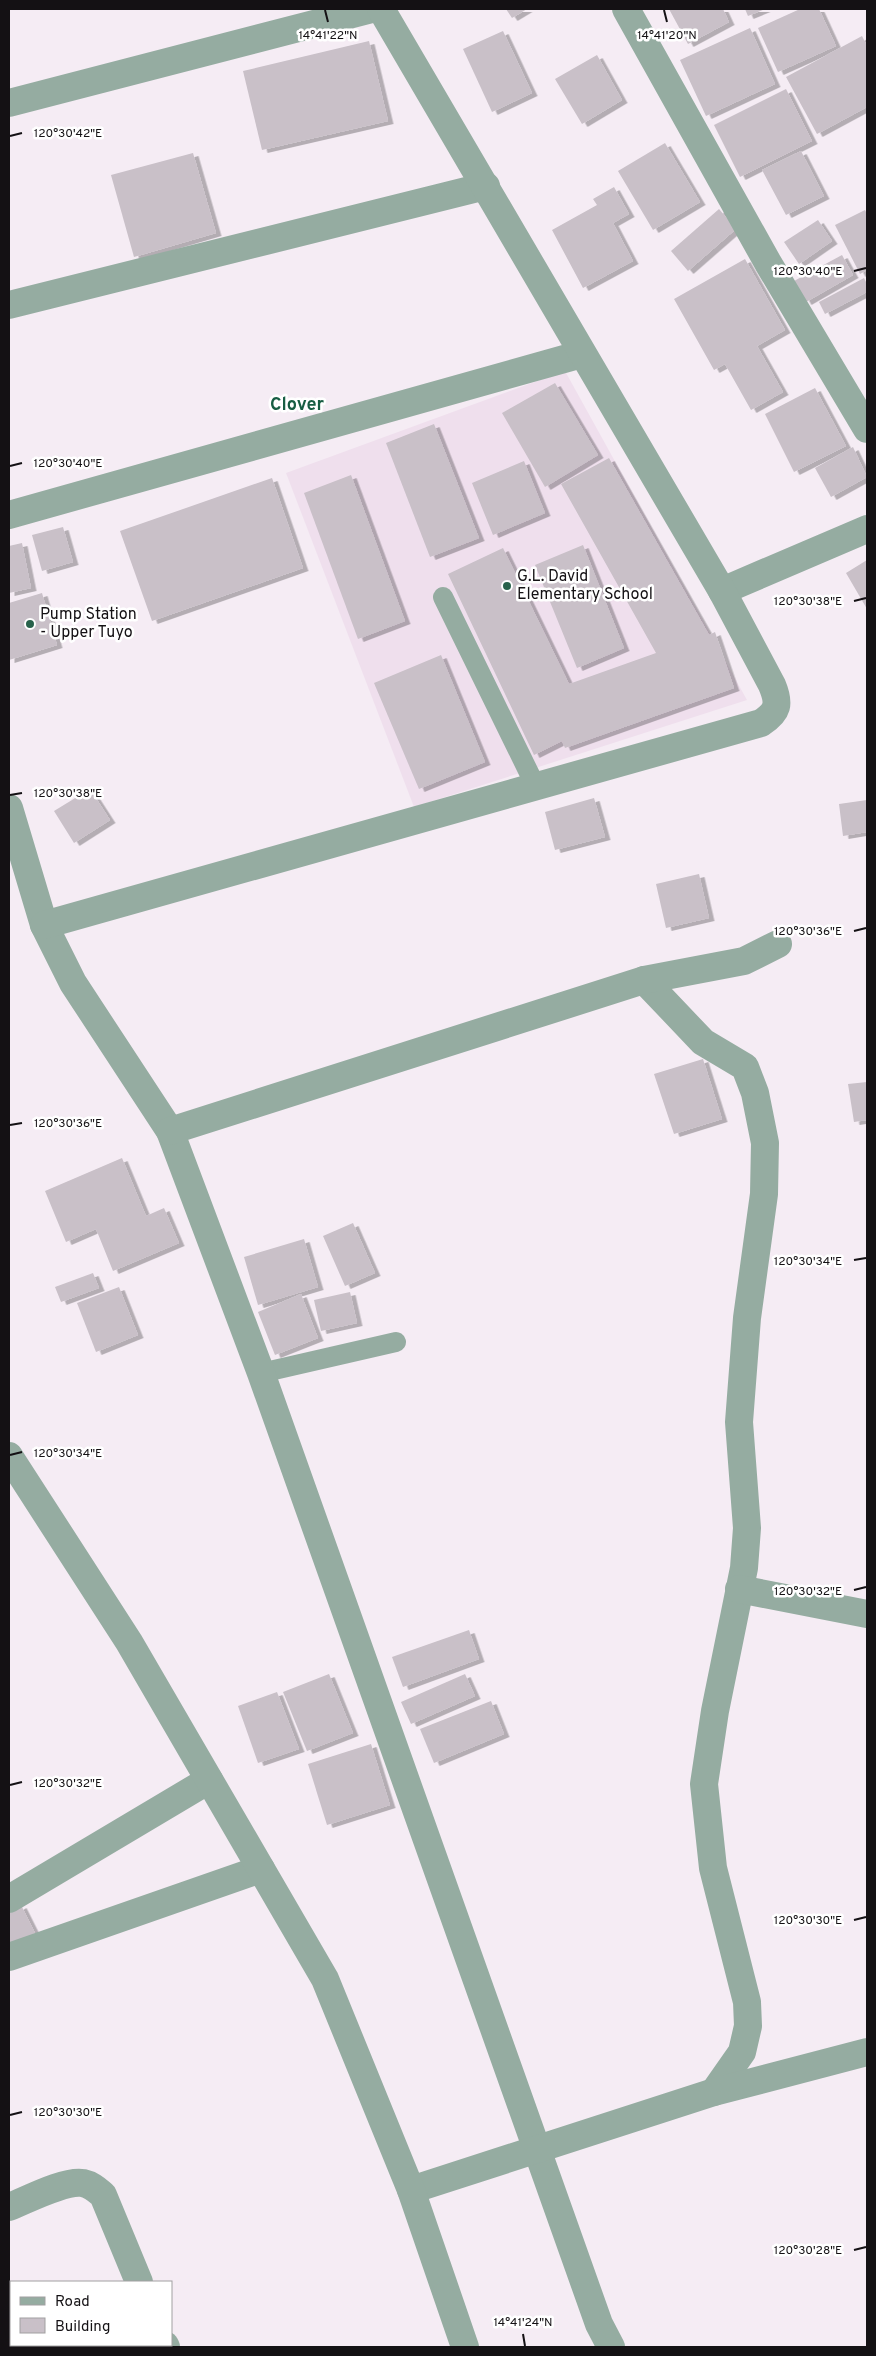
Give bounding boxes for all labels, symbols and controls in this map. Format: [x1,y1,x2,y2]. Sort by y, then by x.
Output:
text: 14°41'22"N [298,28,358,44]
text: 14°41'20"N [637,28,697,44]
text: 120°30'42"E [34,126,102,142]
text: 120°30'40"E [774,264,843,280]
district label: Clover [270,394,325,417]
text: 120°30'40"E [34,456,103,472]
place label: G.L. David Elementary School [517,567,653,605]
marker: G.L. David Elementary School [501,580,513,592]
text: 120°30'38"E [774,594,842,610]
place label: Pump Station - Upper Tuyo [40,605,137,643]
marker: Pump Station - Upper Tuyo [24,618,36,630]
text: 120°30'38"E [34,786,102,802]
text: 120°30'36"E [774,924,842,940]
text: 120°30'36"E [34,1116,102,1132]
text: 120°30'34"E [774,1254,842,1270]
text: 120°30'34"E [34,1446,102,1462]
text: 120°30'32"E [774,1584,842,1600]
text: 120°30'32"E [34,1776,102,1792]
text: 120°30'30"E [774,1913,842,1929]
text: 120°30'30"E [34,2105,102,2121]
text: 120°30'28"E [774,2243,842,2259]
legend [10,2281,172,2346]
text: Road [55,2293,90,2312]
text: 14°41'24"N [493,2315,553,2331]
text: Building [55,2318,110,2337]

